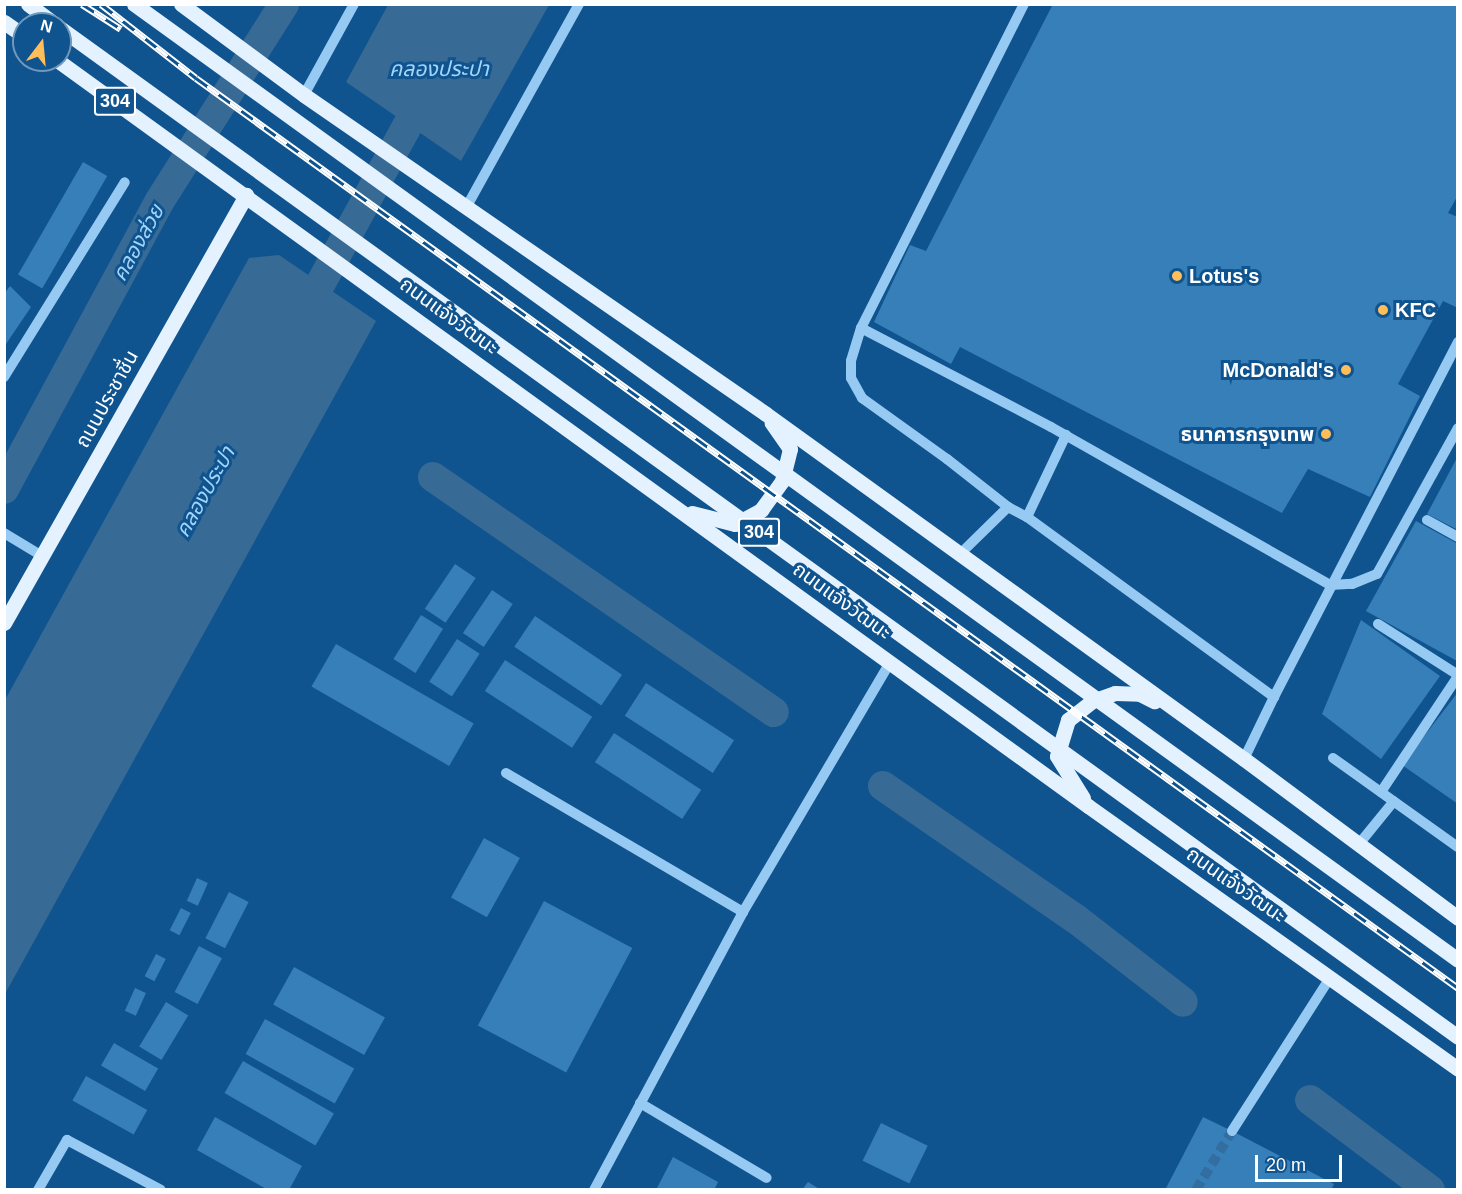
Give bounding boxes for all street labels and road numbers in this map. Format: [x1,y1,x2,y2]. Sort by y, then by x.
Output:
road number: 304 [92,86,138,116]
street label: ถนนแจ้งวัฒนะ [395,272,503,360]
street label: ถนนประชาชื่น [70,346,144,452]
road number: 304 [736,517,782,547]
street label: ถนนแจ้งวัฒนะ [788,557,896,645]
street label: ถนนแจ้งวัฒนะ [1182,842,1290,928]

